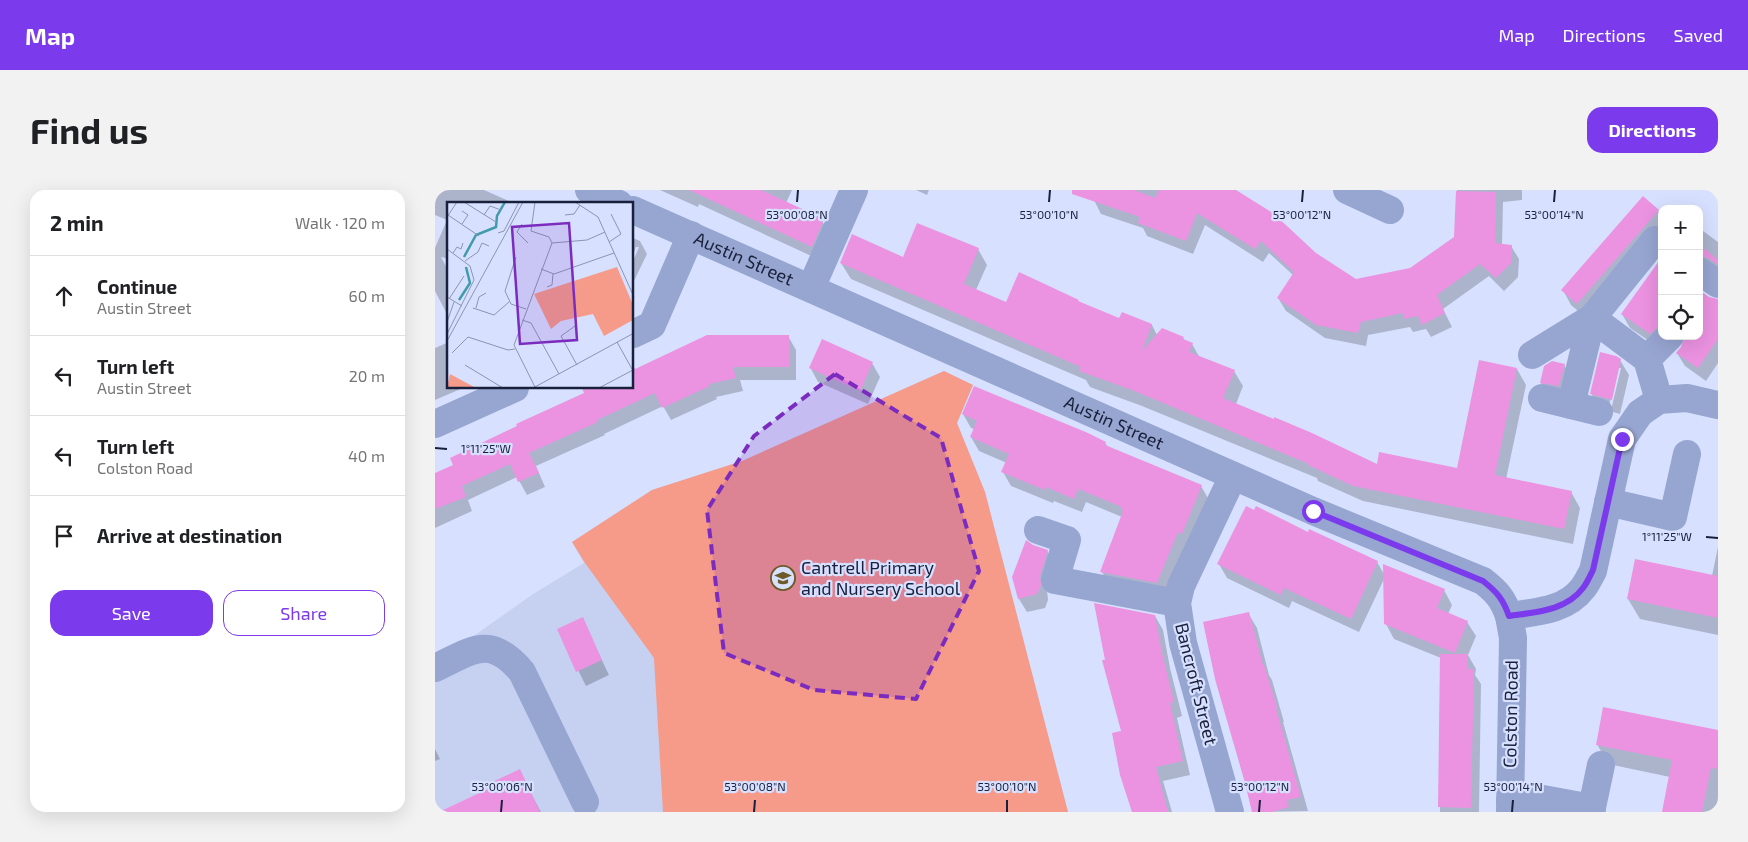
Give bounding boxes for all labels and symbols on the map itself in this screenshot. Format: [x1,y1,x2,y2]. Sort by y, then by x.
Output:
inset map [447,202,634,389]
text: 53°00'08"N [766,207,828,221]
text: 53°00'10"N [1019,207,1079,221]
text: 53°00'12"N [1273,207,1331,221]
text: 53°00'14"N [1524,207,1584,221]
street label: Austin Street [691,226,797,290]
street label: Austin Street [1061,390,1168,454]
route end [1611,428,1634,451]
text: 1°11'25"W [461,441,511,455]
route start [1302,500,1325,523]
text: 1°11'25"W [1642,529,1692,543]
place label: Cantrell Primary and Nursery School [801,556,961,599]
school or university icon: Cantrell Primary and Nursery School [770,565,796,591]
street label: Bancroft Street [1171,620,1223,747]
street label: Colston Road [1498,660,1522,768]
text: 53°00'06"N [471,779,533,793]
text: 53°00'08"N [724,779,786,793]
text: 53°00'10"N [977,779,1037,793]
text: 53°00'12"N [1231,779,1289,793]
text: 53°00'14"N [1483,779,1543,793]

